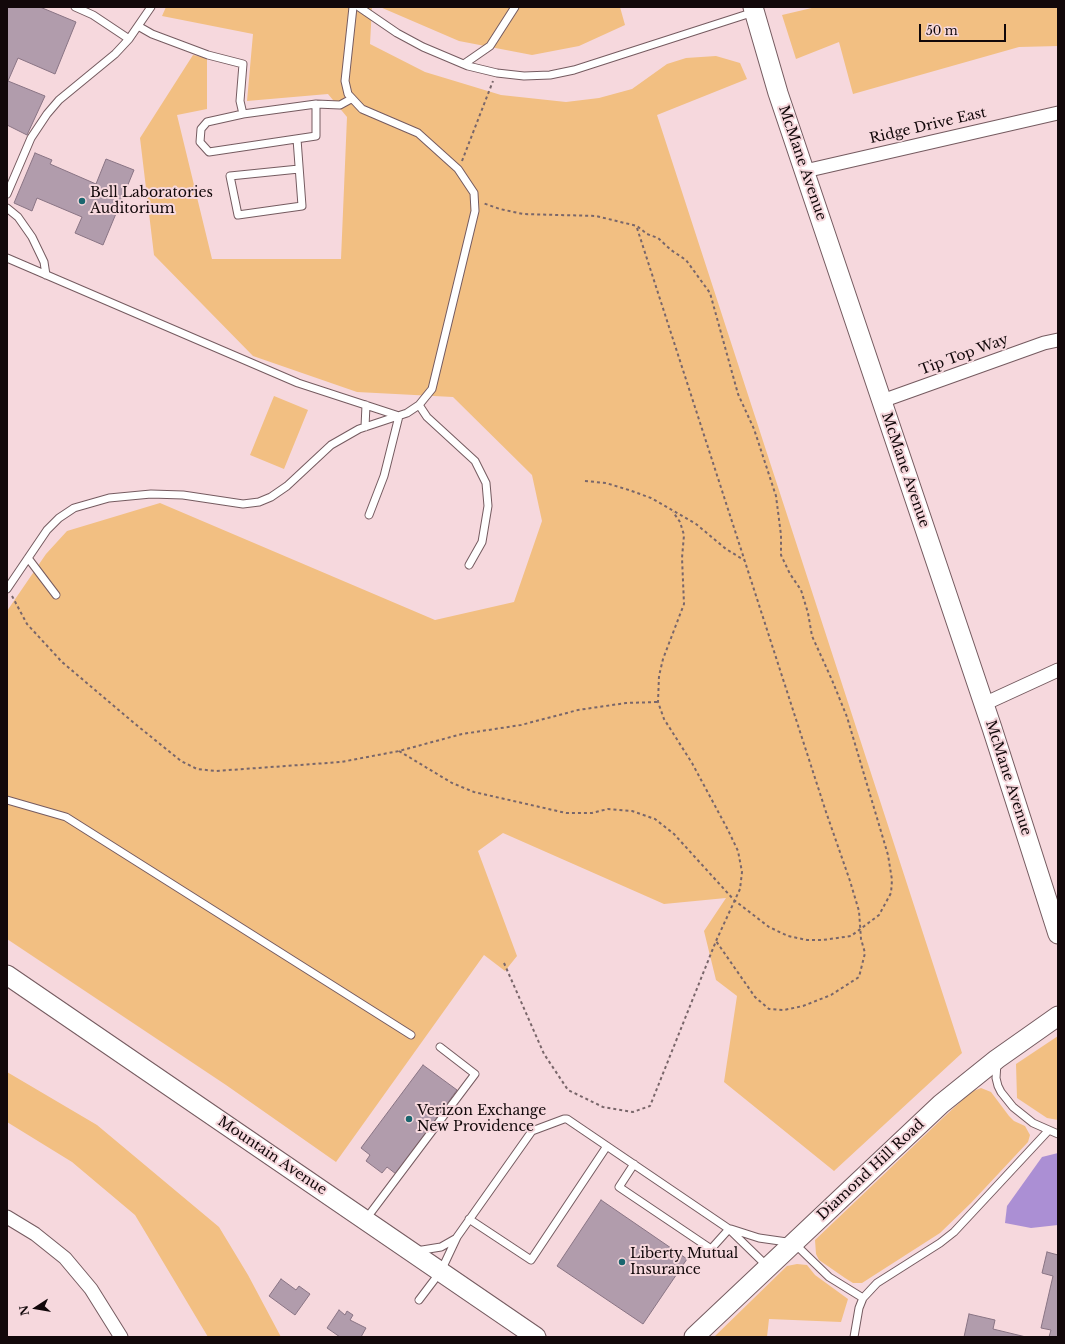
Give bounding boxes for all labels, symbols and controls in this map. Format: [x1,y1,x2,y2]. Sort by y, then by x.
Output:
scale bar [921,16,1008,42]
text: 50 m [926,23,958,38]
street label: McMane Avenue [774,103,830,223]
street label: Ridge Drive East [868,104,988,148]
place label: Bell Laboratories Auditorium [90,185,213,218]
marker: Bell Laboratories Auditorium [77,196,87,206]
street label: Tip Top Way [917,331,1011,379]
street label: McMane Avenue [877,410,933,530]
street label: McMane Avenue [981,718,1035,838]
place label: Verizon Exchange New Providence [417,1103,546,1136]
street label: Mountain Avenue [214,1113,330,1199]
marker: Verizon Exchange New Providence [404,1114,414,1124]
street label: Diamond Hill Road [814,1116,928,1224]
place label: Liberty Mutual Insurance [630,1246,738,1278]
marker: Liberty Mutual Insurance [617,1257,627,1267]
north arrow [16,1288,56,1328]
text: N [16,1304,32,1317]

